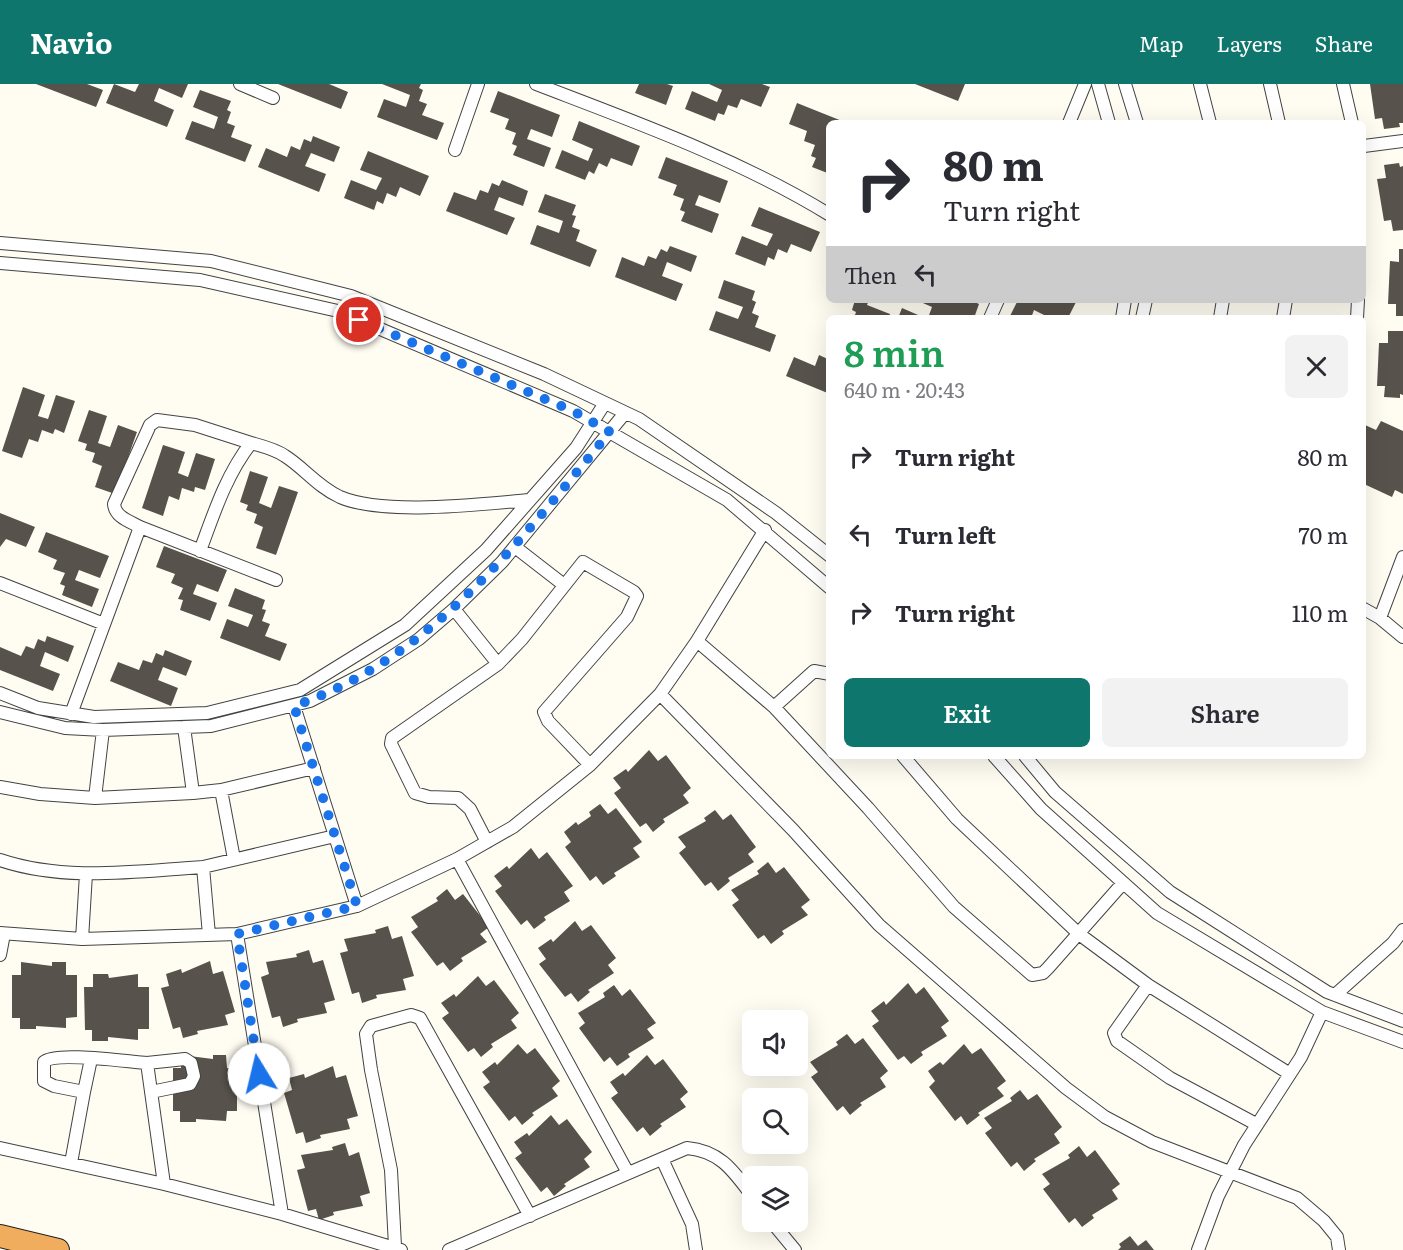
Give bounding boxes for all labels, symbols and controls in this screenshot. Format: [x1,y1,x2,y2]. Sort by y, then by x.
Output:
text: Navio [30,21,112,63]
text: Map [1139,27,1184,58]
text: Layers [1217,27,1282,58]
text: Share [1315,27,1373,58]
text: 80 m [943,132,1044,194]
icon: right [844,144,922,222]
text: Turn right [943,189,1080,229]
text: Then [844,258,897,291]
icon: left [909,258,942,291]
pin [333,294,384,345]
icon: arrive [342,303,375,336]
text: 8 min [844,325,945,378]
button: close [1285,335,1348,398]
text: 640 m · 20:43 [844,374,965,404]
icon: right [844,440,877,473]
text: Turn right [895,440,1015,473]
text: 80 m [1297,440,1348,473]
icon: left [844,518,877,551]
text: Turn left [895,518,996,551]
text: 70 m [1298,518,1348,551]
icon: right [844,596,877,629]
text: Turn right [895,596,1015,629]
text: 110 m [1292,596,1348,629]
button: Exit [844,678,1090,747]
button: Share [1102,678,1348,747]
map controls [742,1010,808,1232]
button: sound [742,1010,808,1076]
position arrow [227,1042,291,1106]
button: search [742,1088,808,1154]
button: layers [742,1166,808,1232]

